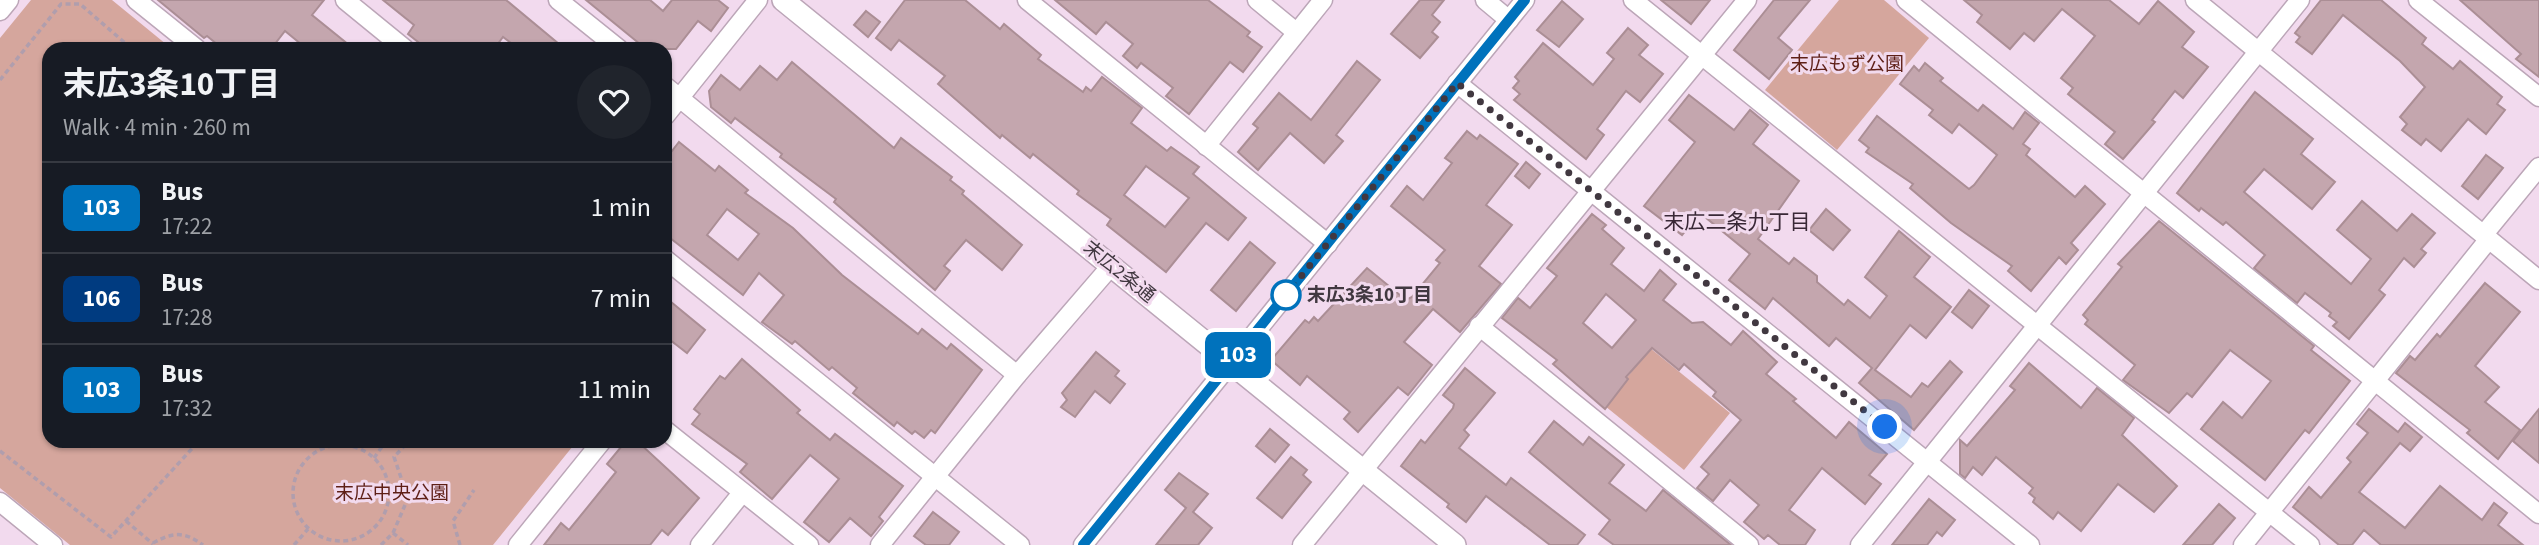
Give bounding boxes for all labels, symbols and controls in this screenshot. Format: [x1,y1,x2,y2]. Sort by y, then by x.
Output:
park label: 末広もず公園 [1790,51,1904,78]
text: 末広3条10丁目 [63,61,280,108]
button: heart [577,65,651,139]
text: Walk · 4 min · 260 m [63,111,251,144]
text: Bus [161,173,203,210]
text: 1 min [591,189,651,226]
text: 103 [82,190,121,225]
district label: 末広二条九丁目 [1664,207,1811,237]
text: 17:22 [161,210,212,243]
street label: 末広2条通 [1077,235,1161,309]
text: Bus [161,264,203,301]
text: 7 min [591,280,651,317]
marker: 末広3条10丁目 [1271,280,1301,310]
text: 106 [82,281,121,316]
place label: 末広3条10丁目 [1307,282,1432,309]
text: 17:28 [161,301,212,334]
line badge: 103 [1198,332,1278,378]
text: 103 [1219,337,1257,372]
text: Bus [161,355,203,392]
text: 11 min [578,371,651,408]
text: 103 [82,372,121,407]
text: 17:32 [161,392,212,425]
your location [1867,409,1902,444]
park label: 末広中央公園 [335,480,449,507]

